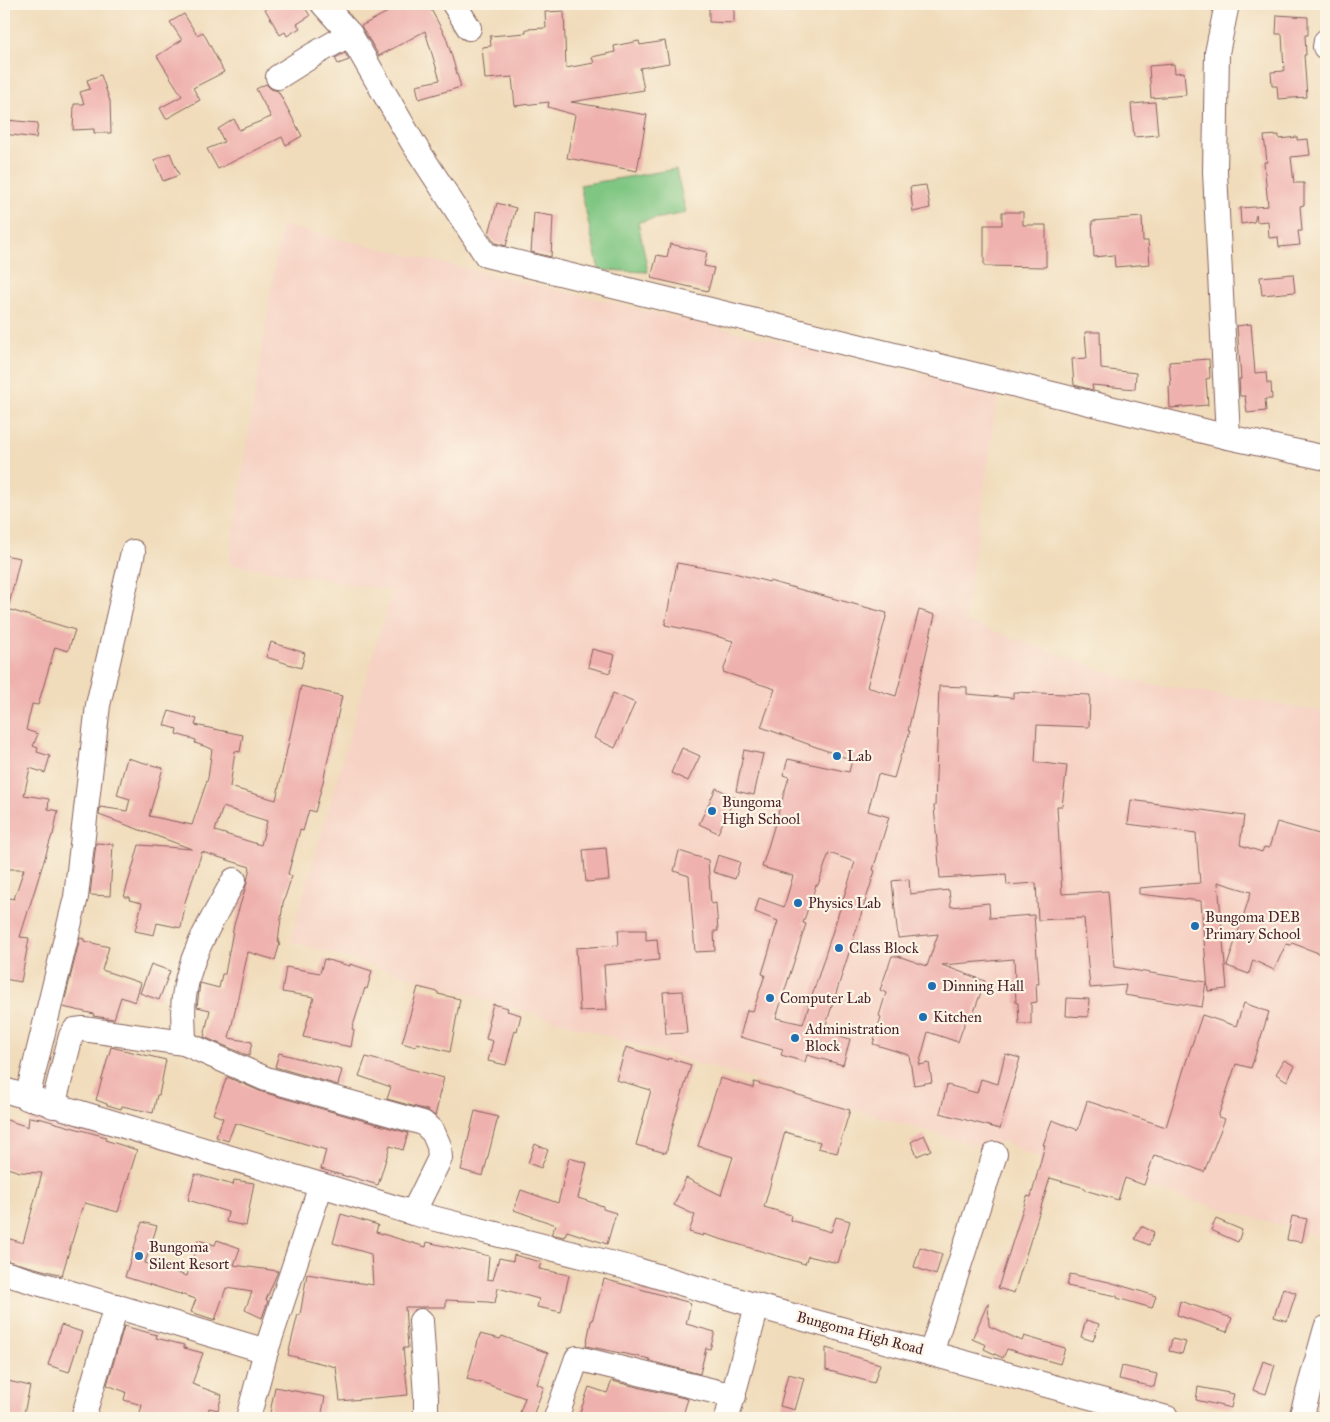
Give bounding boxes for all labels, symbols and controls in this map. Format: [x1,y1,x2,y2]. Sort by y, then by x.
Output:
place label: Lab [847,747,872,765]
marker: Lab [831,750,843,762]
place label: Bungoma High School [722,793,801,828]
marker: Bungoma High School [706,805,718,817]
place label: Physics Lab [808,894,881,912]
marker: Physics Lab [792,897,804,909]
place label: Bungoma DEB Primary School [1205,908,1302,943]
marker: Bungoma DEB Primary School [1189,920,1201,932]
place label: Class Block [849,939,919,957]
marker: Class Block [833,942,845,954]
place label: Dinning Hall [942,977,1025,995]
marker: Dinning Hall [926,980,938,992]
place label: Computer Lab [780,989,871,1007]
marker: Computer Lab [764,992,776,1004]
place label: Kitchen [933,1008,982,1026]
marker: Kitchen [917,1011,929,1023]
place label: Administration Block [804,1020,899,1055]
marker: Administration Block [789,1032,801,1044]
place label: Bungoma Silent Resort [149,1238,230,1273]
marker: Bungoma Silent Resort [133,1250,145,1262]
street label: Bungoma High Road [795,1307,926,1359]

